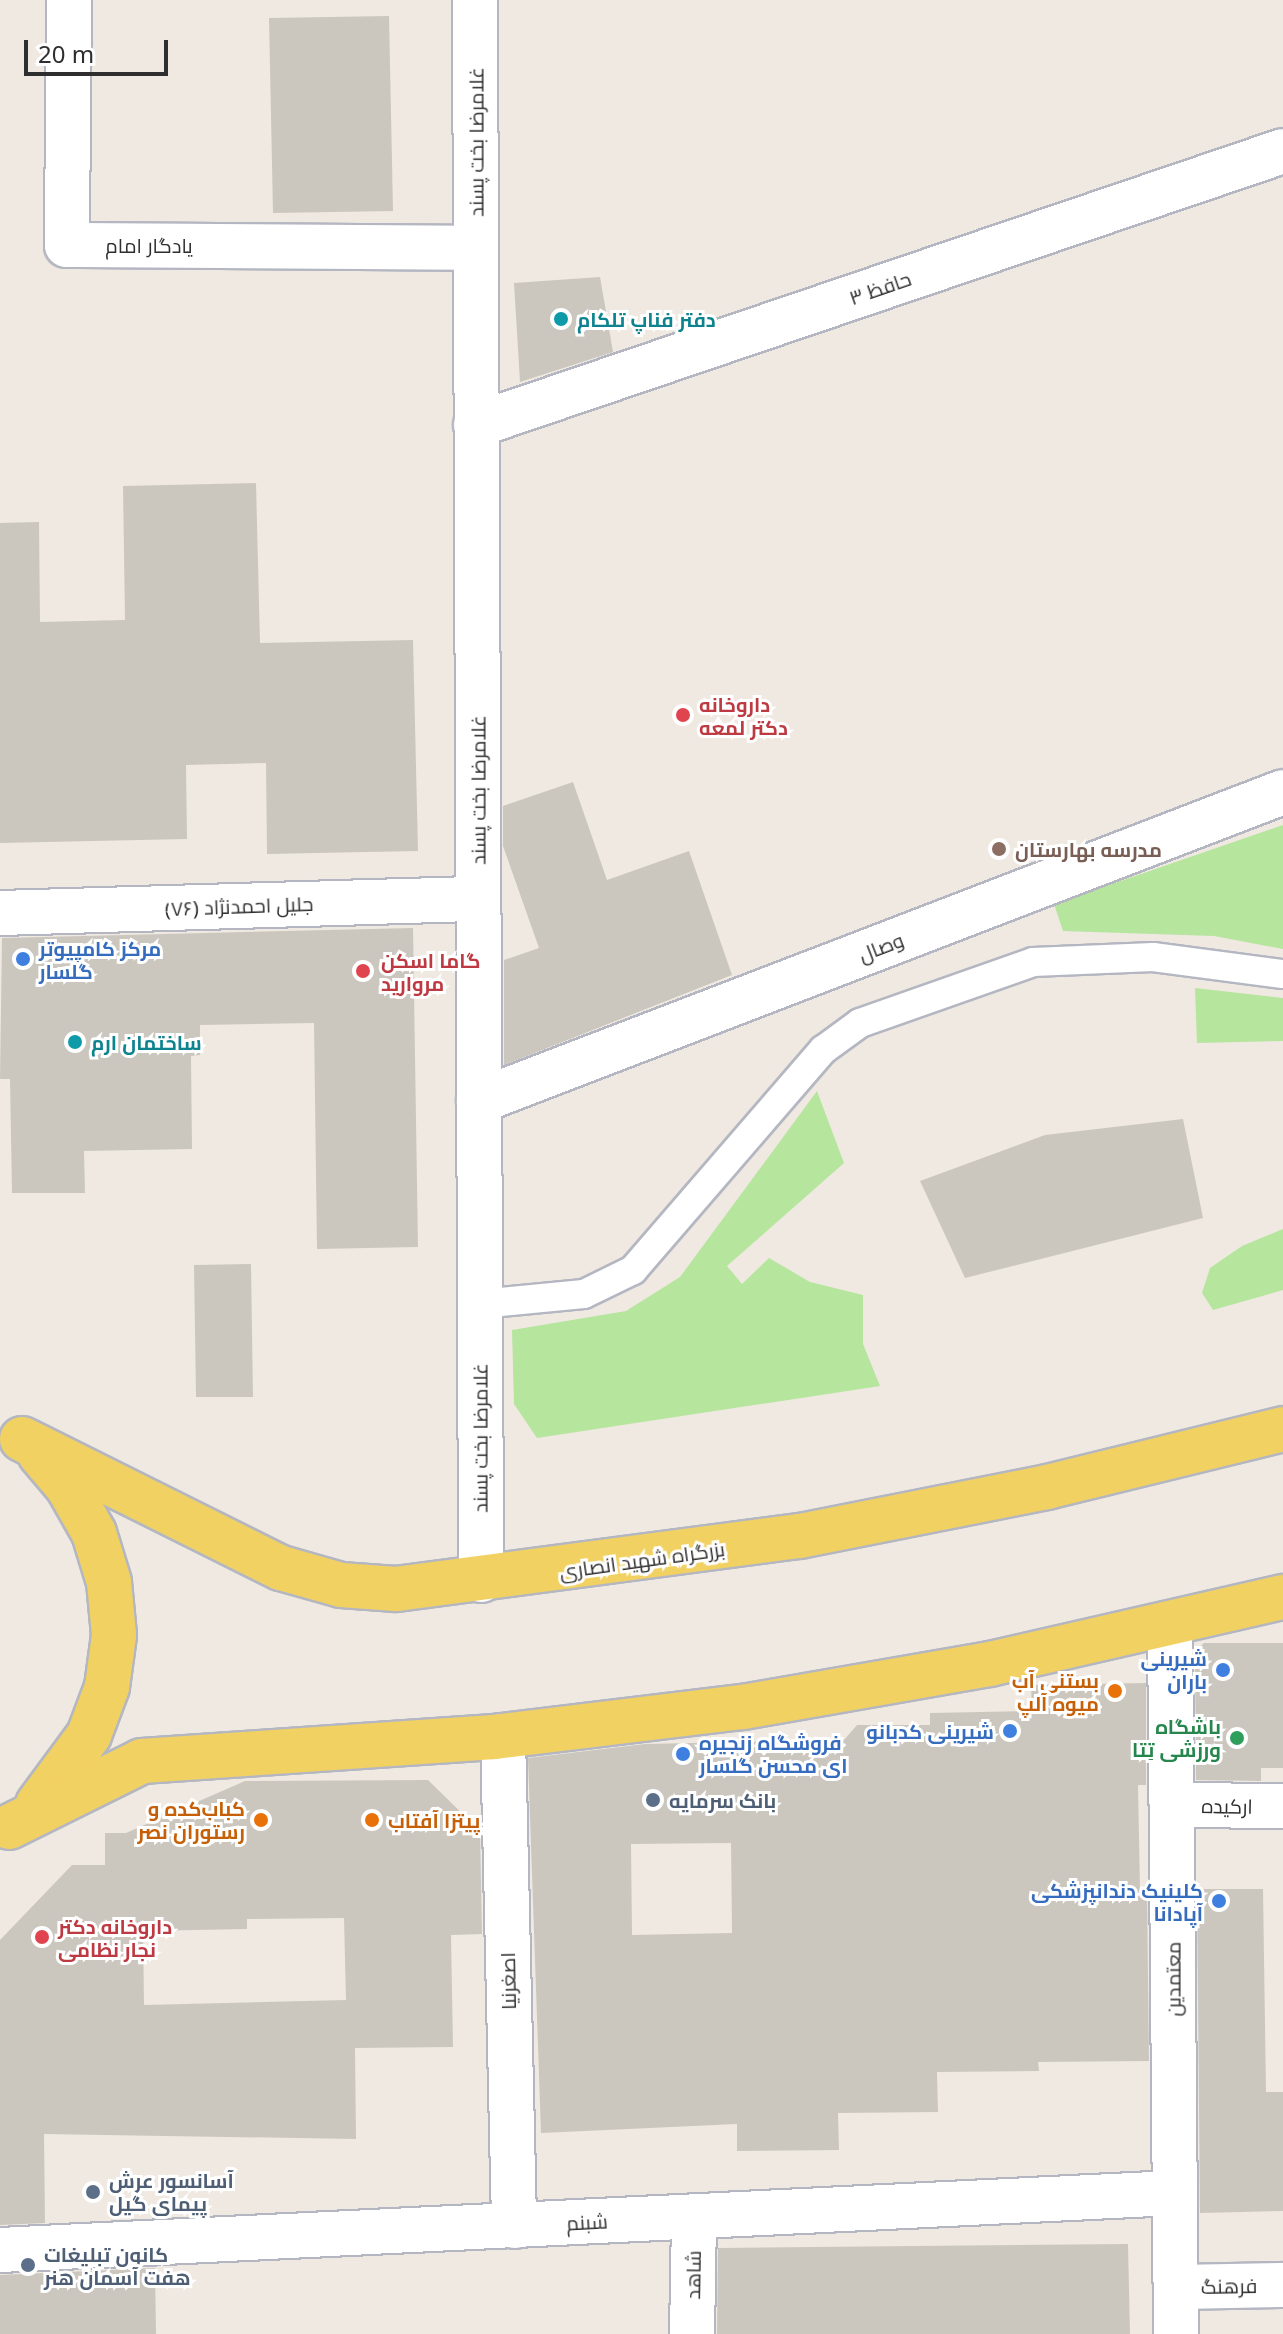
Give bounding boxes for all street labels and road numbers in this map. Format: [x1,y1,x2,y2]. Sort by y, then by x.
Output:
street label: غلامرضا بخت پسند [464,67,488,217]
street label: یادگار امام [105,233,193,257]
street label: حافظ ۳ [846,266,914,310]
street label: غلامرضا بخت پسند [466,715,490,865]
street label: جلیل احمدنژاد (۷۶) [164,891,314,921]
street label: وصال [855,927,907,967]
street label: غلامرضا بخت پسند [468,1363,492,1513]
street label: بزرگراه شهید انصاری [558,1537,726,1583]
street label: ارکیده [1201,1794,1253,1818]
street label: معتمدین [1161,1942,1185,2016]
street label: اصغرنیا [495,1952,521,2010]
street label: شبنم [566,2209,608,2235]
street label: شاهد [681,2250,705,2300]
street label: فرهنگ [1201,2274,1257,2298]

